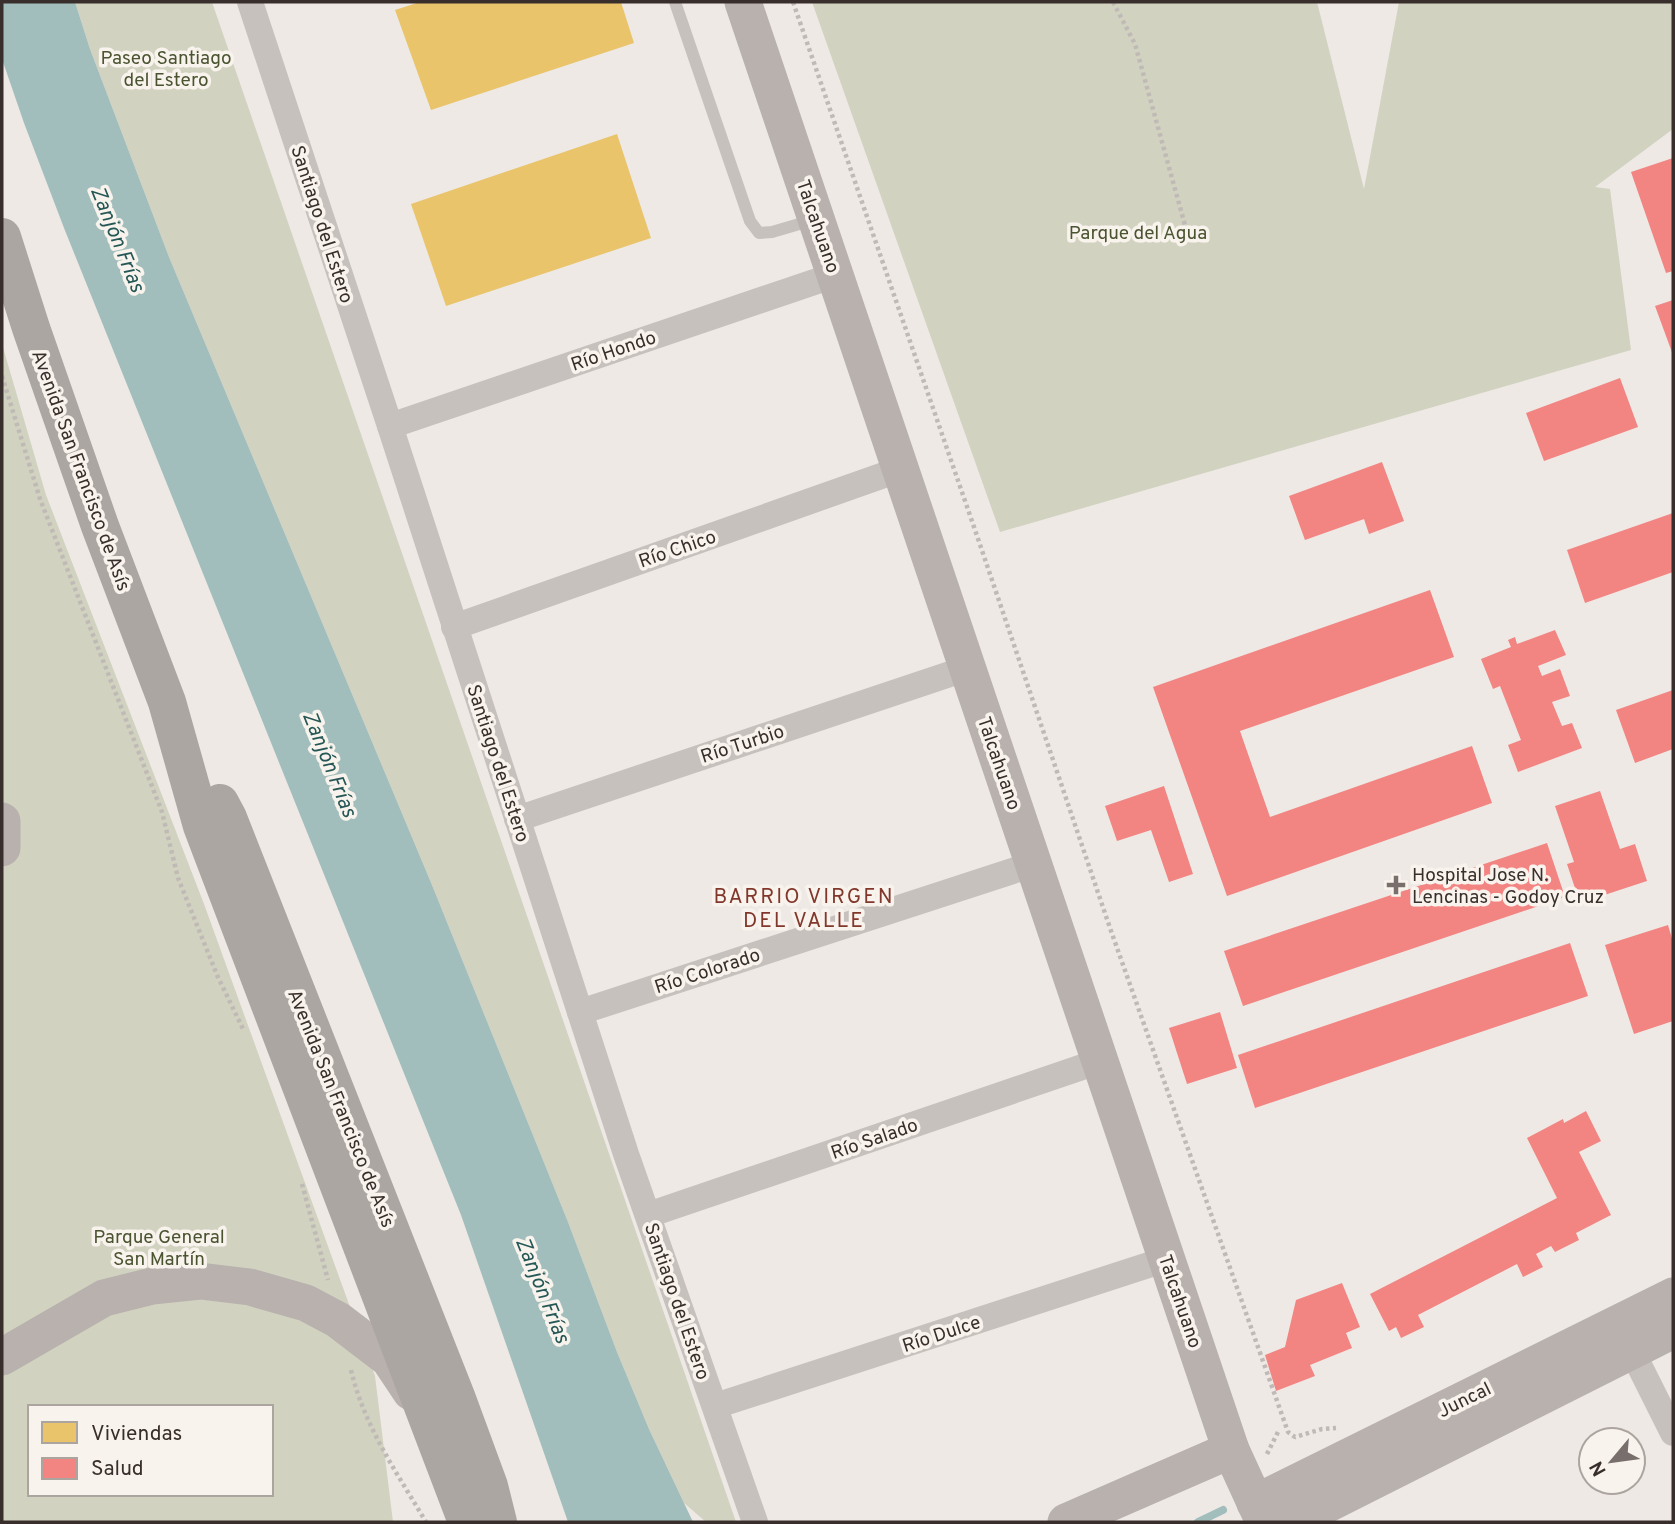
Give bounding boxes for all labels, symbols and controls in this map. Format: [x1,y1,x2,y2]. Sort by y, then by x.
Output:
park label: Paseo Santiago del Estero [100,47,232,93]
street label: Santiago del Estero [284,143,358,307]
street label: Talcahuano [790,177,844,277]
water label: Zanjón Frías [83,183,150,297]
park label: Parque del Agua [1069,222,1207,246]
street label: Río Hondo [568,326,659,378]
street label: Avenida San Francisco de Asís [25,347,135,594]
street label: Río Chico [636,525,720,574]
street label: Santiago del Estero [460,682,534,846]
water label: Zanjón Frías [295,708,362,822]
street label: Talcahuano [971,714,1025,814]
street label: Río Turbio [698,720,787,770]
place label: Hospital Jose N. Lencinas - Godoy Cruz [1412,864,1604,910]
marker: Hospital Jose N. Lencinas - Godoy Cruz [1386,875,1406,895]
district label: BARRIO VIRGEN DEL VALLE [713,884,895,935]
street label: Río Colorado [652,944,763,1000]
street label: Avenida San Francisco de Asís [281,986,399,1231]
street label: Río Salado [828,1114,921,1166]
street label: Santiago del Estero [638,1220,714,1383]
park label: Parque General San Martín [93,1226,225,1272]
water label: Zanjón Frías [508,1234,575,1348]
street label: Talcahuano [1152,1252,1206,1352]
street label: Río Dulce [899,1311,984,1359]
street label: Juncal [1434,1378,1496,1424]
legend [28,1405,273,1496]
text: Viviendas [91,1421,182,1448]
north arrow [1577,1426,1647,1496]
text: Salud [91,1456,144,1483]
text: N [1585,1456,1613,1480]

